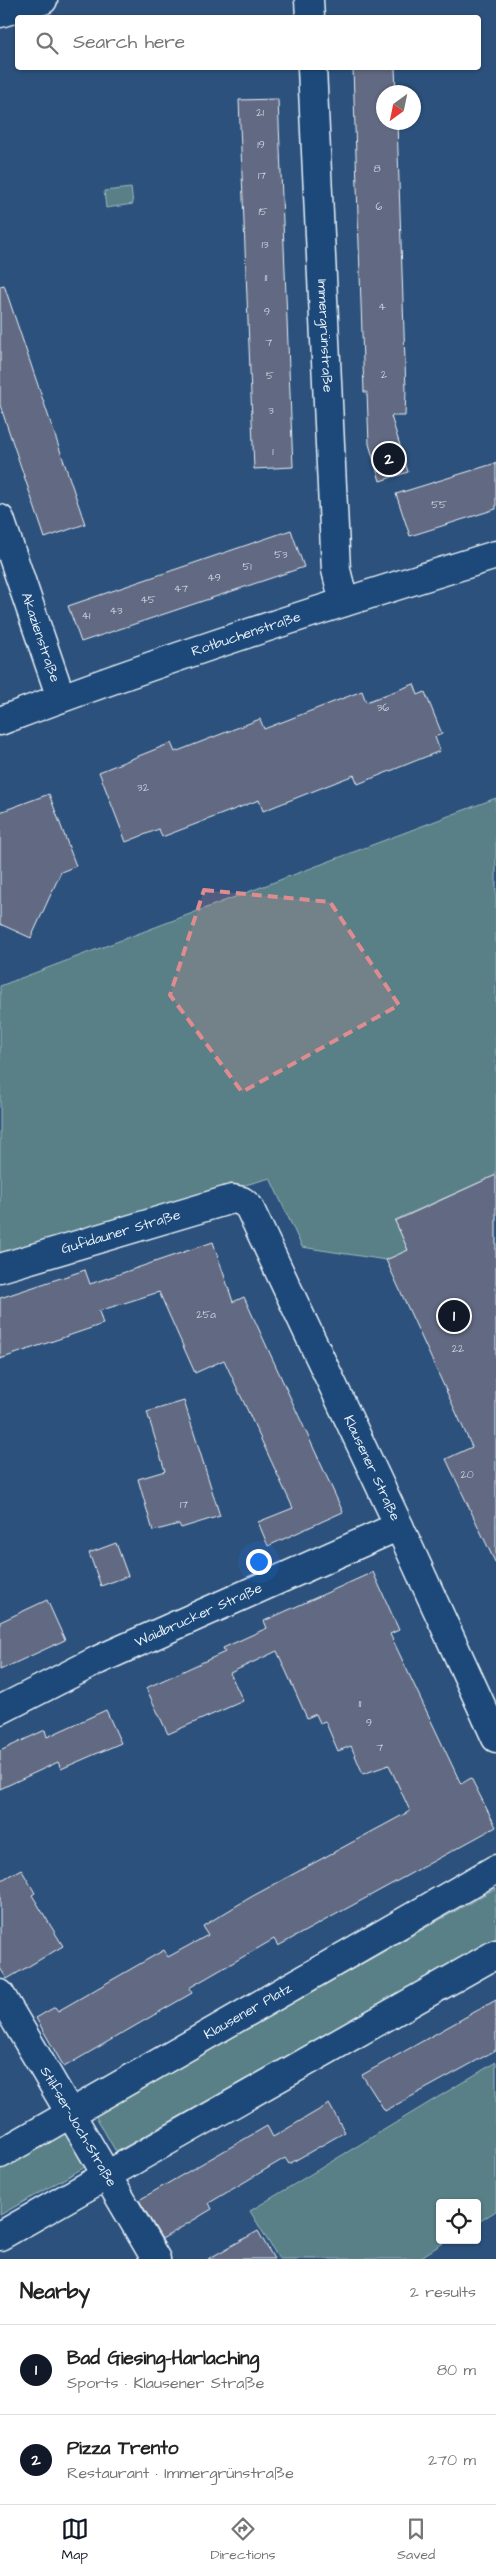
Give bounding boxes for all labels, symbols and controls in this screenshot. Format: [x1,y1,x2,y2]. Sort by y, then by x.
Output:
search box [15,15,481,70]
icon: search [33,29,61,57]
text: Search here [73,29,185,56]
north arrow [376,85,421,130]
house number: 21 [256,105,264,120]
house number: 19 [257,137,265,152]
house number: 8 [373,161,381,176]
house number: 17 [258,168,266,183]
house number: 6 [376,199,383,214]
house number: 15 [258,204,268,219]
house number: 13 [261,237,269,252]
house number: 11 [265,270,268,285]
street label: Immergrünstraße [312,279,338,393]
house number: 4 [378,299,386,314]
house number: 9 [264,304,270,319]
house number: 7 [266,335,273,350]
house number: 2 [381,367,388,382]
house number: 5 [266,368,274,383]
house number: 3 [268,403,274,418]
pin: 2 [373,440,405,478]
house number: 1 [272,444,274,459]
house number: 55 [431,497,447,512]
house number: 53 [274,547,288,562]
house number: 51 [242,559,252,574]
house number: 49 [207,570,221,585]
house number: 47 [174,581,188,596]
street label: Akazienstraße [16,590,65,685]
house number: 45 [140,592,156,607]
house number: 43 [109,603,123,618]
street label: Rotbuchenstraße [189,607,304,662]
house number: 41 [82,608,91,623]
house number: 36 [377,700,389,715]
house number: 32 [137,780,150,795]
street label: Gufidauner Straße [59,1205,183,1259]
pin: 1 [438,1297,470,1335]
house number: 25a [196,1307,216,1322]
house number: 22 [452,1341,465,1356]
street label: Klausener Straße [338,1412,405,1525]
house number: 20 [460,1467,474,1482]
house number: 17 [180,1497,188,1512]
your location [246,1549,272,1575]
street label: Waidbrucker Straße [131,1578,266,1652]
house number: 11 [359,1696,362,1711]
house number: 9 [366,1715,372,1730]
house number: 7 [377,1740,384,1755]
street label: Klausener Platz [200,1978,296,2045]
street label: Stilfser-Joch-Straße [35,2063,122,2191]
map controls [436,2199,481,2244]
button: locate [436,2199,481,2244]
text: Nearby [20,2277,90,2306]
text: 2 results [410,2281,476,2303]
text: Bad Giesing-Harlaching [67,2345,259,2372]
text: 1 [35,2359,37,2381]
text: 80 m [437,2359,476,2381]
text: Sports · Klausener Straße [67,2372,264,2394]
text: Pizza Trento [67,2435,179,2462]
text: 2 [31,2449,41,2471]
text: 270 m [428,2449,476,2471]
text: Restaurant · Immergrünstraße [67,2462,294,2484]
tab: Map [61,2515,89,2565]
tab: Directions [210,2515,275,2565]
tab: Saved [397,2515,435,2565]

